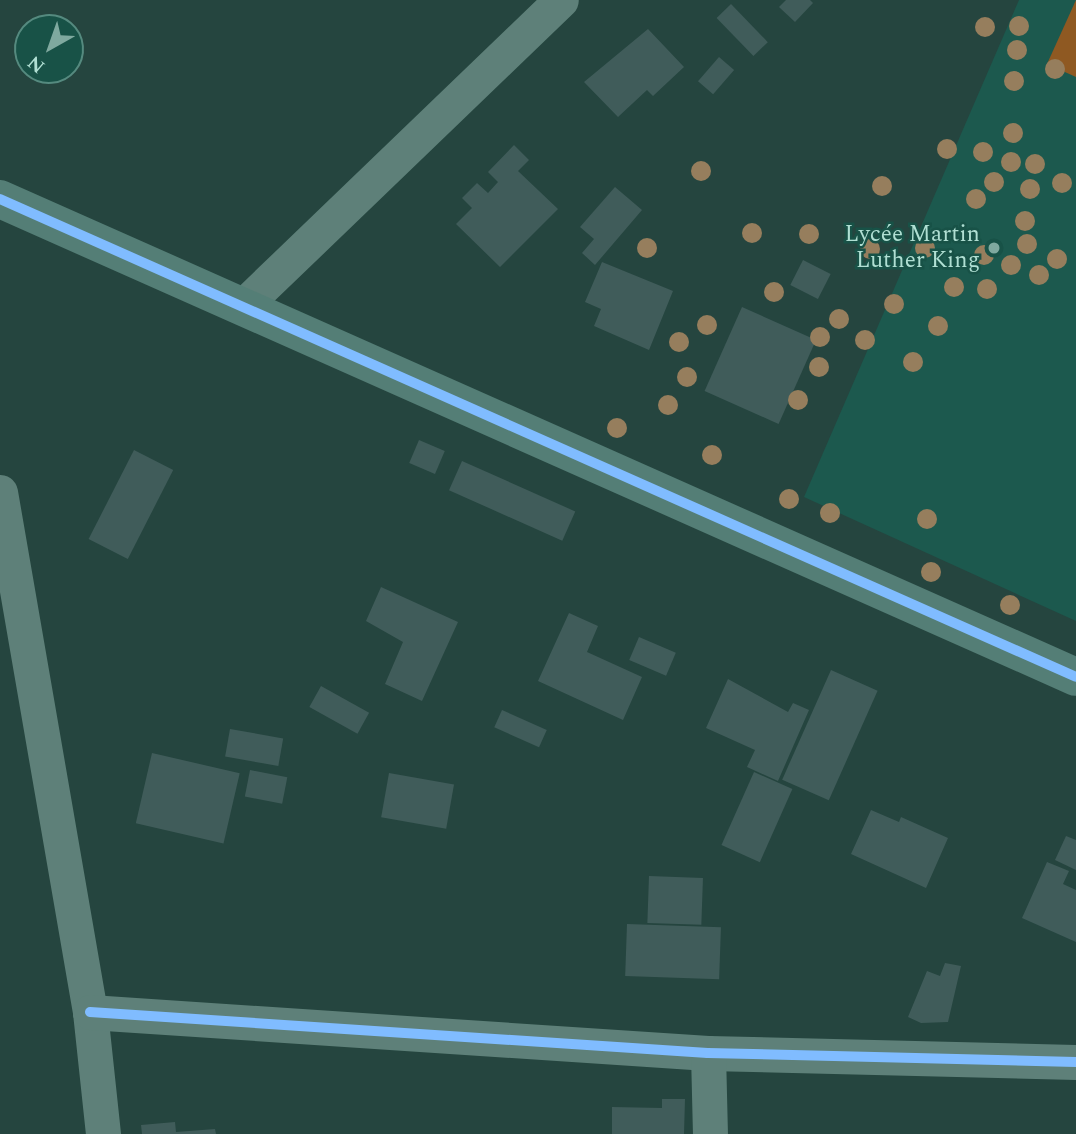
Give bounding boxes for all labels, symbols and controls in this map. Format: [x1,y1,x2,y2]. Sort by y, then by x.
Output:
north arrow [14,14,84,84]
text: N [21,48,52,80]
place label: Lycée Martin Luther King [844,221,980,275]
marker: Lycée Martin Luther King [986,240,1002,256]

